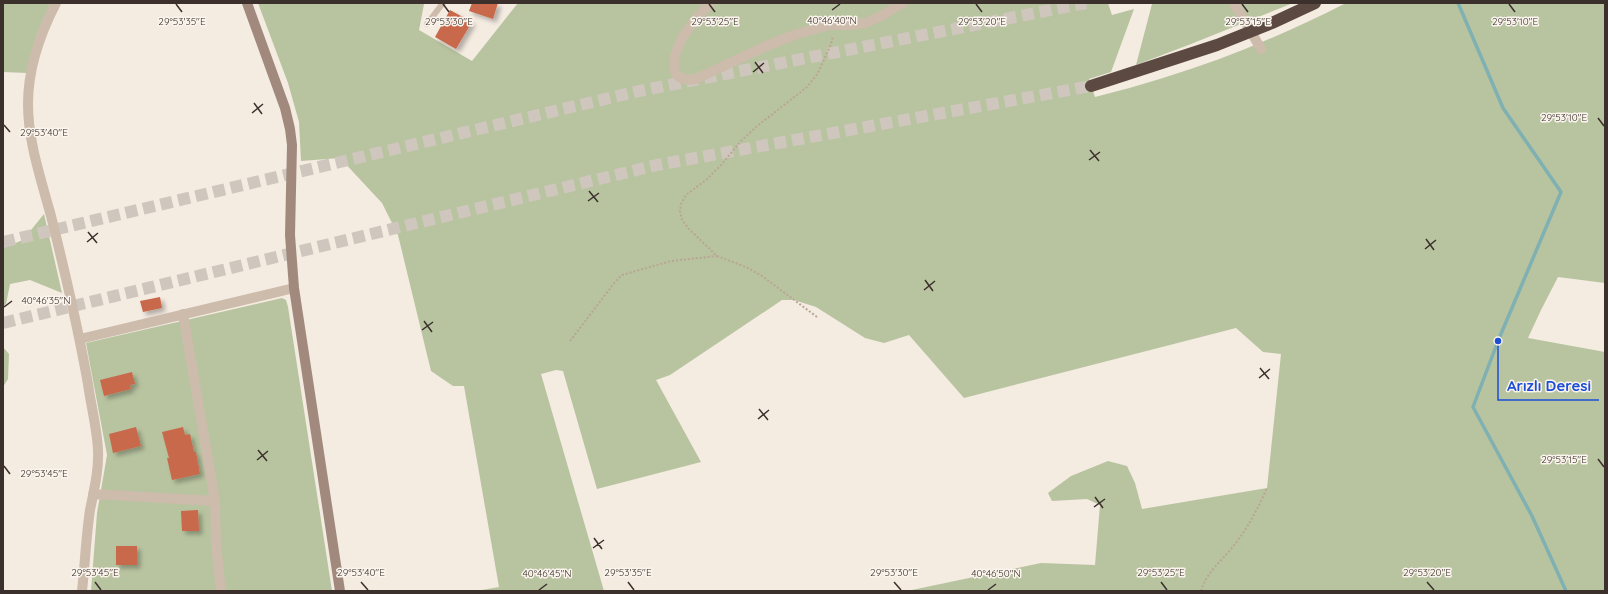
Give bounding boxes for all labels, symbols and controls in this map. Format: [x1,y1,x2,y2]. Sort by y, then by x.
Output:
text: 40°46'40"N [807,14,857,27]
text: 29°53'35"E [158,15,206,28]
text: 29°53'30"E [425,15,473,28]
text: 29°53'25"E [691,15,739,28]
text: 29°53'20"E [958,15,1006,28]
text: 29°53'15"E [1225,15,1271,28]
text: 29°53'10"E [1492,15,1538,28]
text: 29°53'10"E [1541,111,1587,124]
text: 29°53'40"E [20,126,68,139]
text: 40°46'35"N [22,294,70,307]
callout: Arızlı Deresi [1498,373,1599,400]
text: Arızlı Deresi [1507,376,1591,395]
text: 29°53'15"E [1541,453,1587,466]
text: 29°53'45"E [20,467,68,480]
text: 29°53'45"E [71,566,119,579]
text: 29°53'40"E [337,566,385,579]
text: 29°53'35"E [604,566,652,579]
text: 29°53'30"E [870,566,918,579]
text: 29°53'25"E [1137,566,1185,579]
text: 29°53'20"E [1403,566,1451,579]
text: 40°46'45"N [522,567,572,580]
text: 40°46'50"N [971,567,1021,580]

